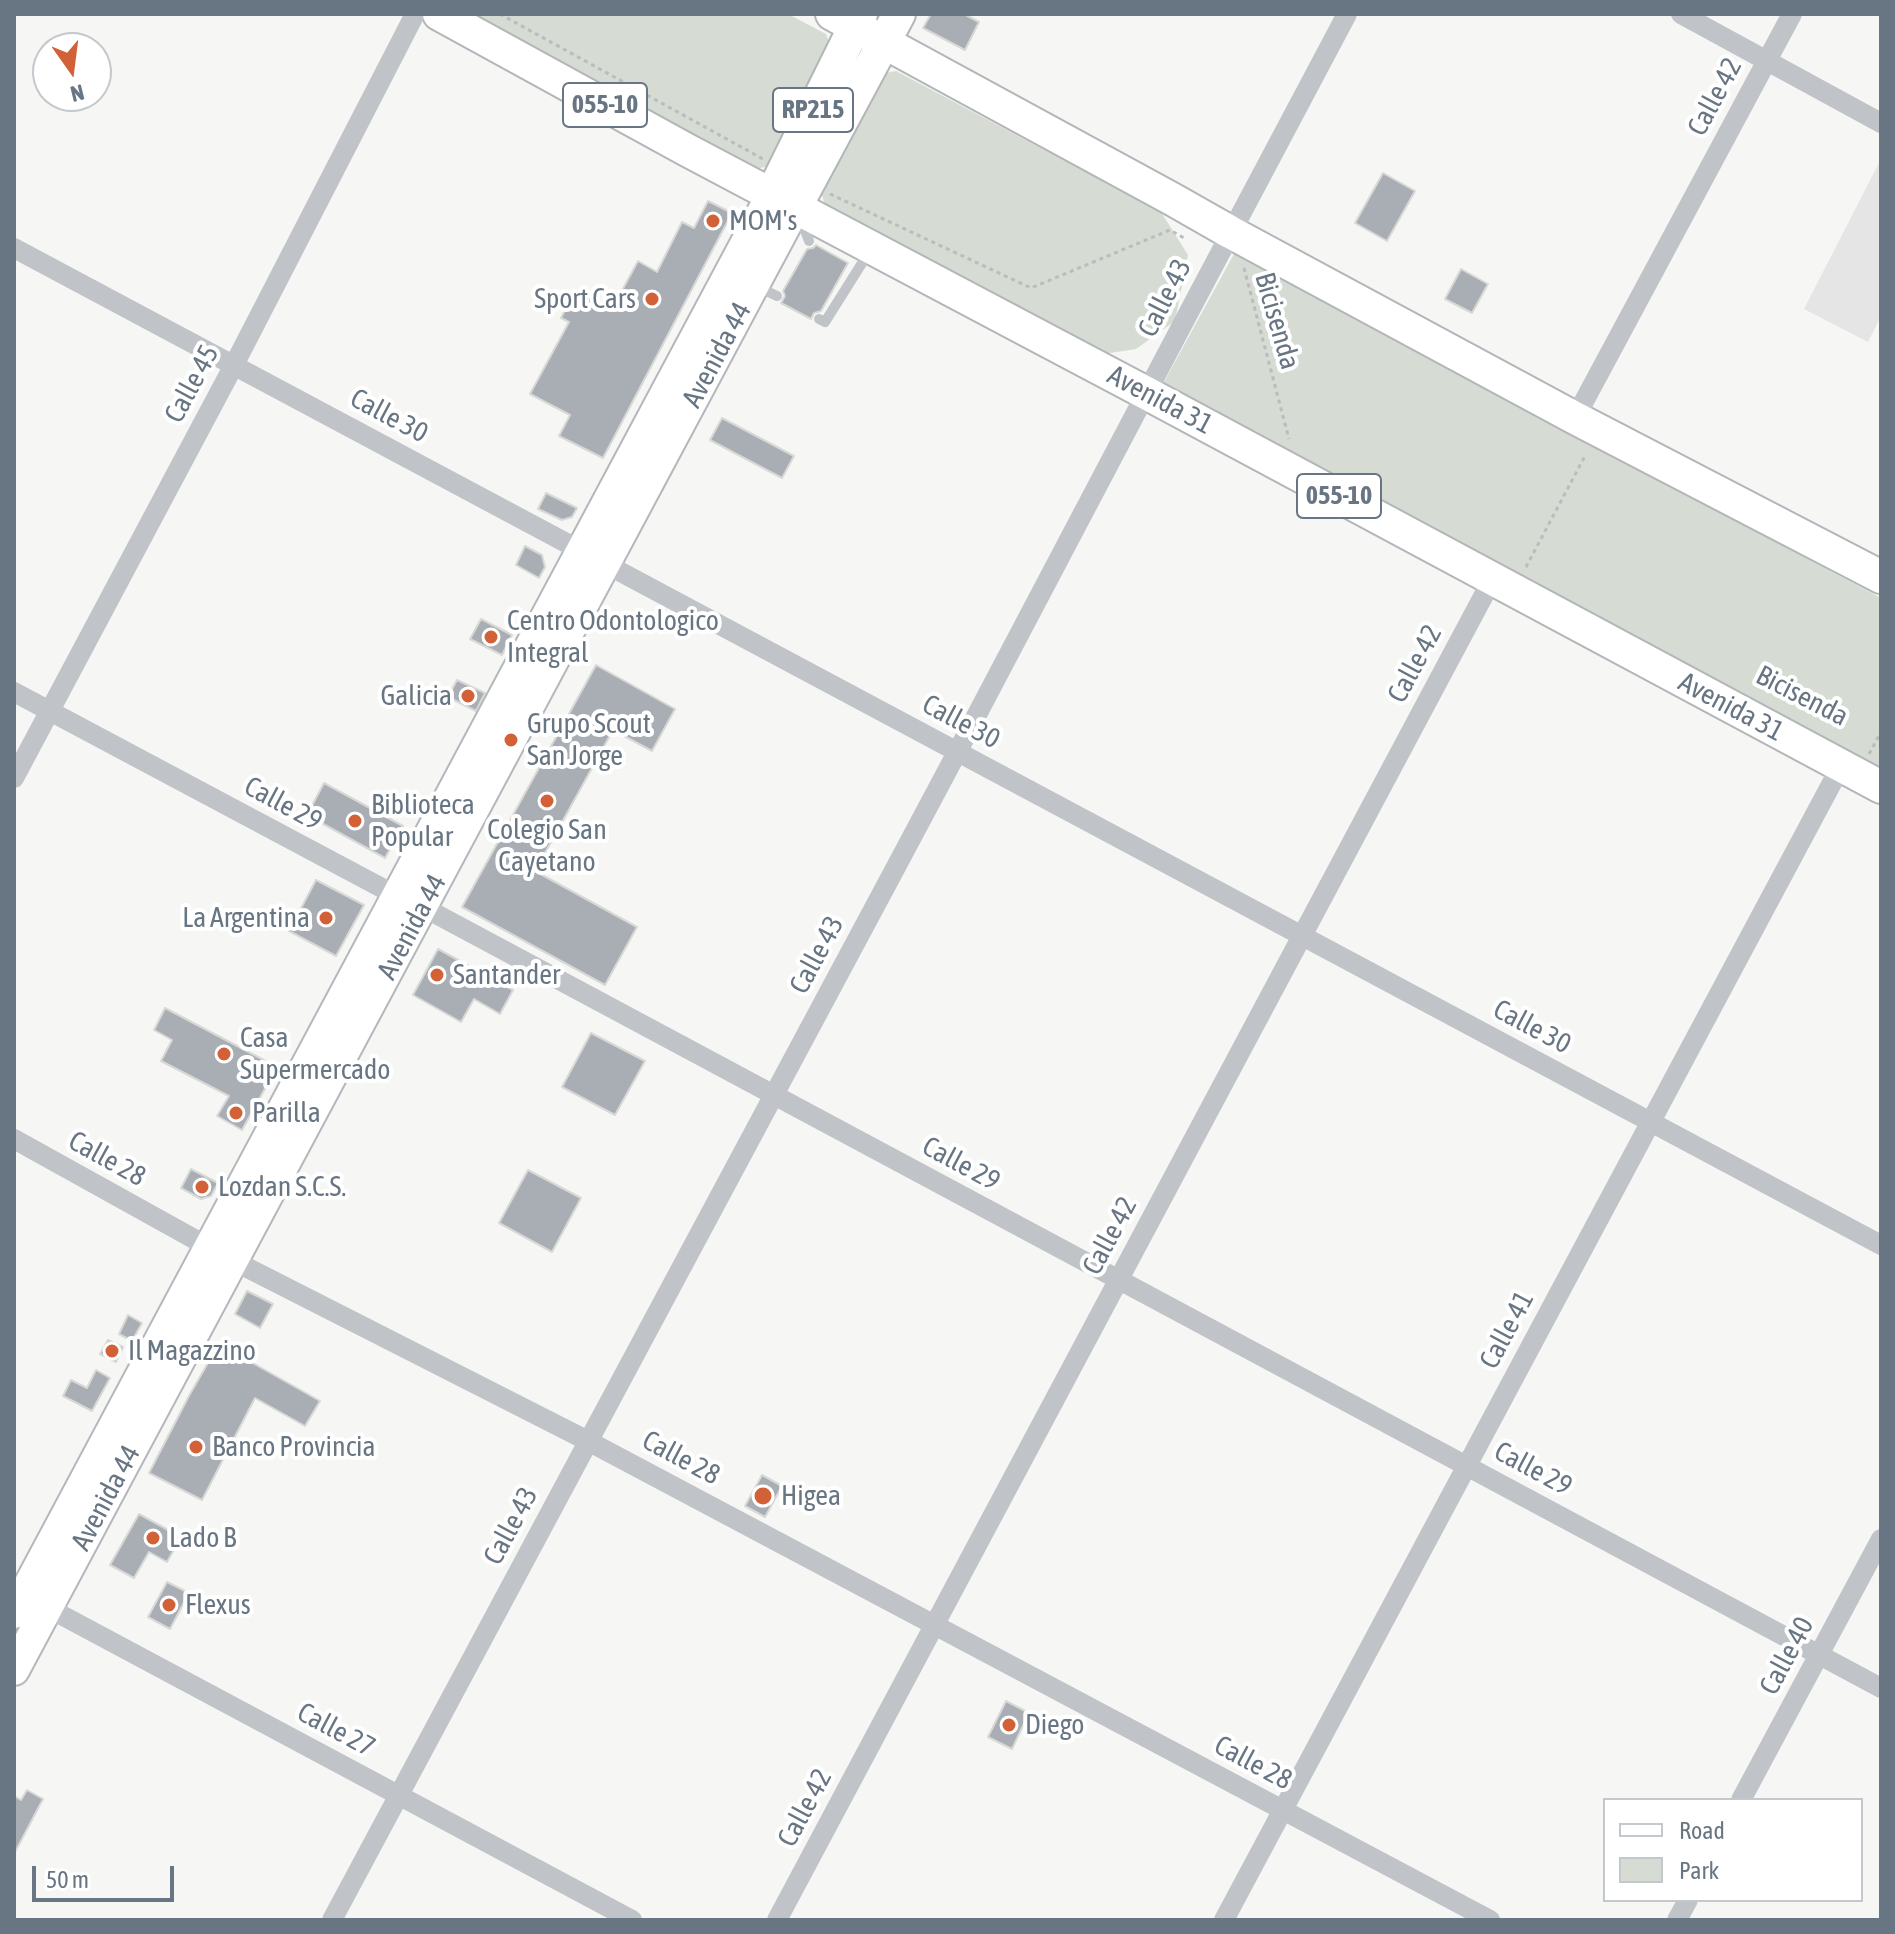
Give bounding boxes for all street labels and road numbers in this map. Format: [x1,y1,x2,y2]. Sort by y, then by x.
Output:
street label: Calle 42 [1681,52,1749,142]
road number: 055-10 [563,83,647,127]
road number: RP215 [773,88,853,132]
street label: Calle 43 [1131,253,1199,343]
street label: Bicisenda [1247,269,1307,373]
street label: Avenida 44 [675,297,759,413]
street label: Calle 45 [158,339,226,429]
street label: Avenida 31 [1102,358,1218,442]
street label: Calle 30 [344,382,434,450]
road number: 055-10 [1297,474,1381,518]
street label: Calle 42 [1381,619,1449,709]
street label: Bicisenda [1750,659,1854,733]
street label: Avenida 31 [1673,665,1789,749]
street label: Calle 30 [916,688,1006,756]
street label: Calle 29 [238,770,328,838]
street label: Avenida 44 [370,869,454,985]
street label: Calle 43 [783,910,851,1000]
street label: Calle 30 [1487,993,1577,1061]
street label: Calle 28 [63,1124,151,1194]
street label: Calle 29 [916,1130,1006,1198]
street label: Calle 42 [1076,1191,1144,1281]
street label: Calle 41 [1473,1285,1541,1375]
street label: Calle 28 [636,1424,726,1492]
street label: Calle 29 [1488,1435,1578,1503]
street label: Avenida 44 [64,1440,148,1556]
street label: Calle 43 [477,1481,545,1571]
street label: Calle 40 [1753,1611,1821,1701]
street label: Calle 27 [291,1696,381,1764]
street label: Calle 28 [1208,1729,1298,1797]
street label: Calle 42 [771,1763,839,1853]

